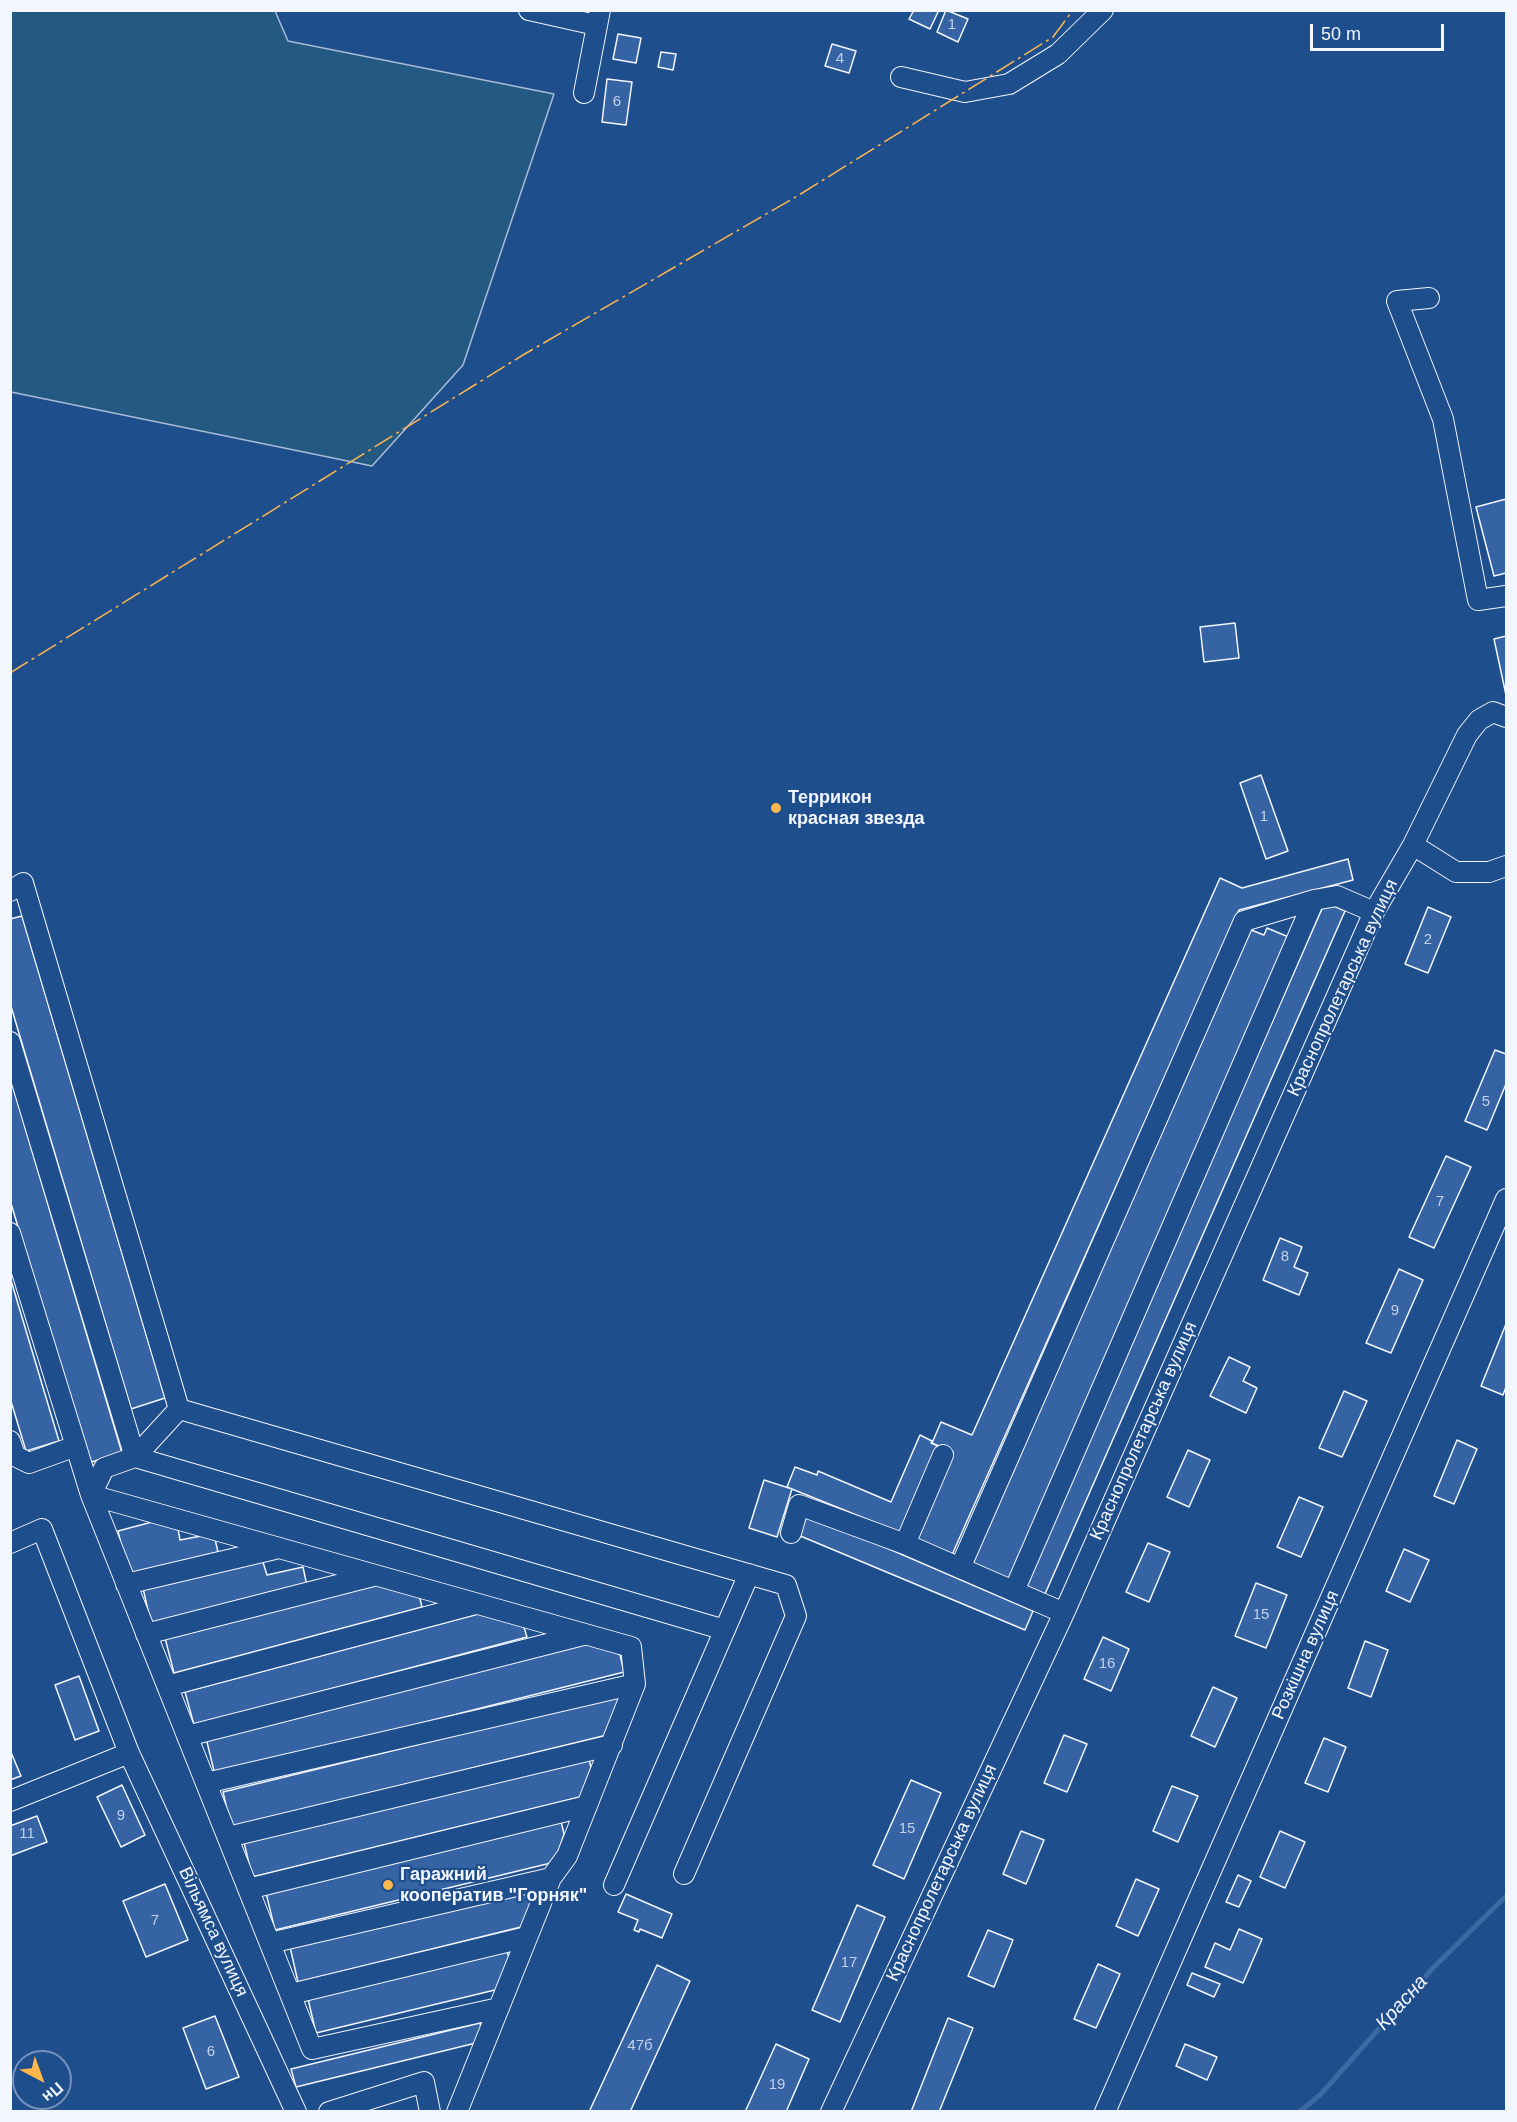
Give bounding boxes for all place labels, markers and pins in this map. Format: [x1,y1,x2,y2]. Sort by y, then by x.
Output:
place label: Террикон красная звезда [788,787,925,830]
marker: Террикон красная звезда [769,801,783,815]
place label: Гаражний кооператив "Горняк" [400,1864,587,1906]
marker: Гаражний кооператив "Горняк" [381,1878,395,1892]

